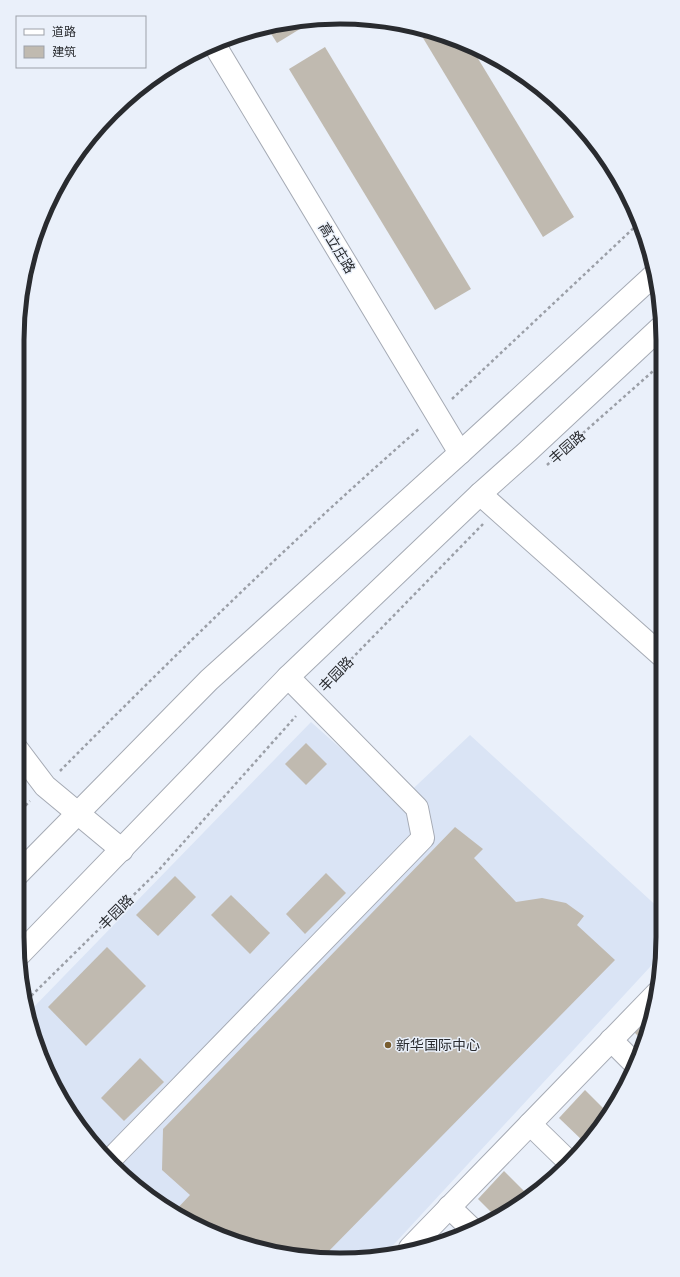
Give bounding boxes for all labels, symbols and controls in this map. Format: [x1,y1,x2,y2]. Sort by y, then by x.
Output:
legend [16,16,146,68]
text: 道路 [52,23,76,40]
text: 建筑 [52,43,76,60]
street label: 高立庄路 [315,219,360,277]
street label: 丰园路 [545,426,589,468]
street label: 丰园路 [314,652,357,695]
street label: 丰园路 [94,890,137,933]
place label: 新华国际中心 [396,1035,480,1054]
marker: 新华国际中心 [383,1040,393,1050]

